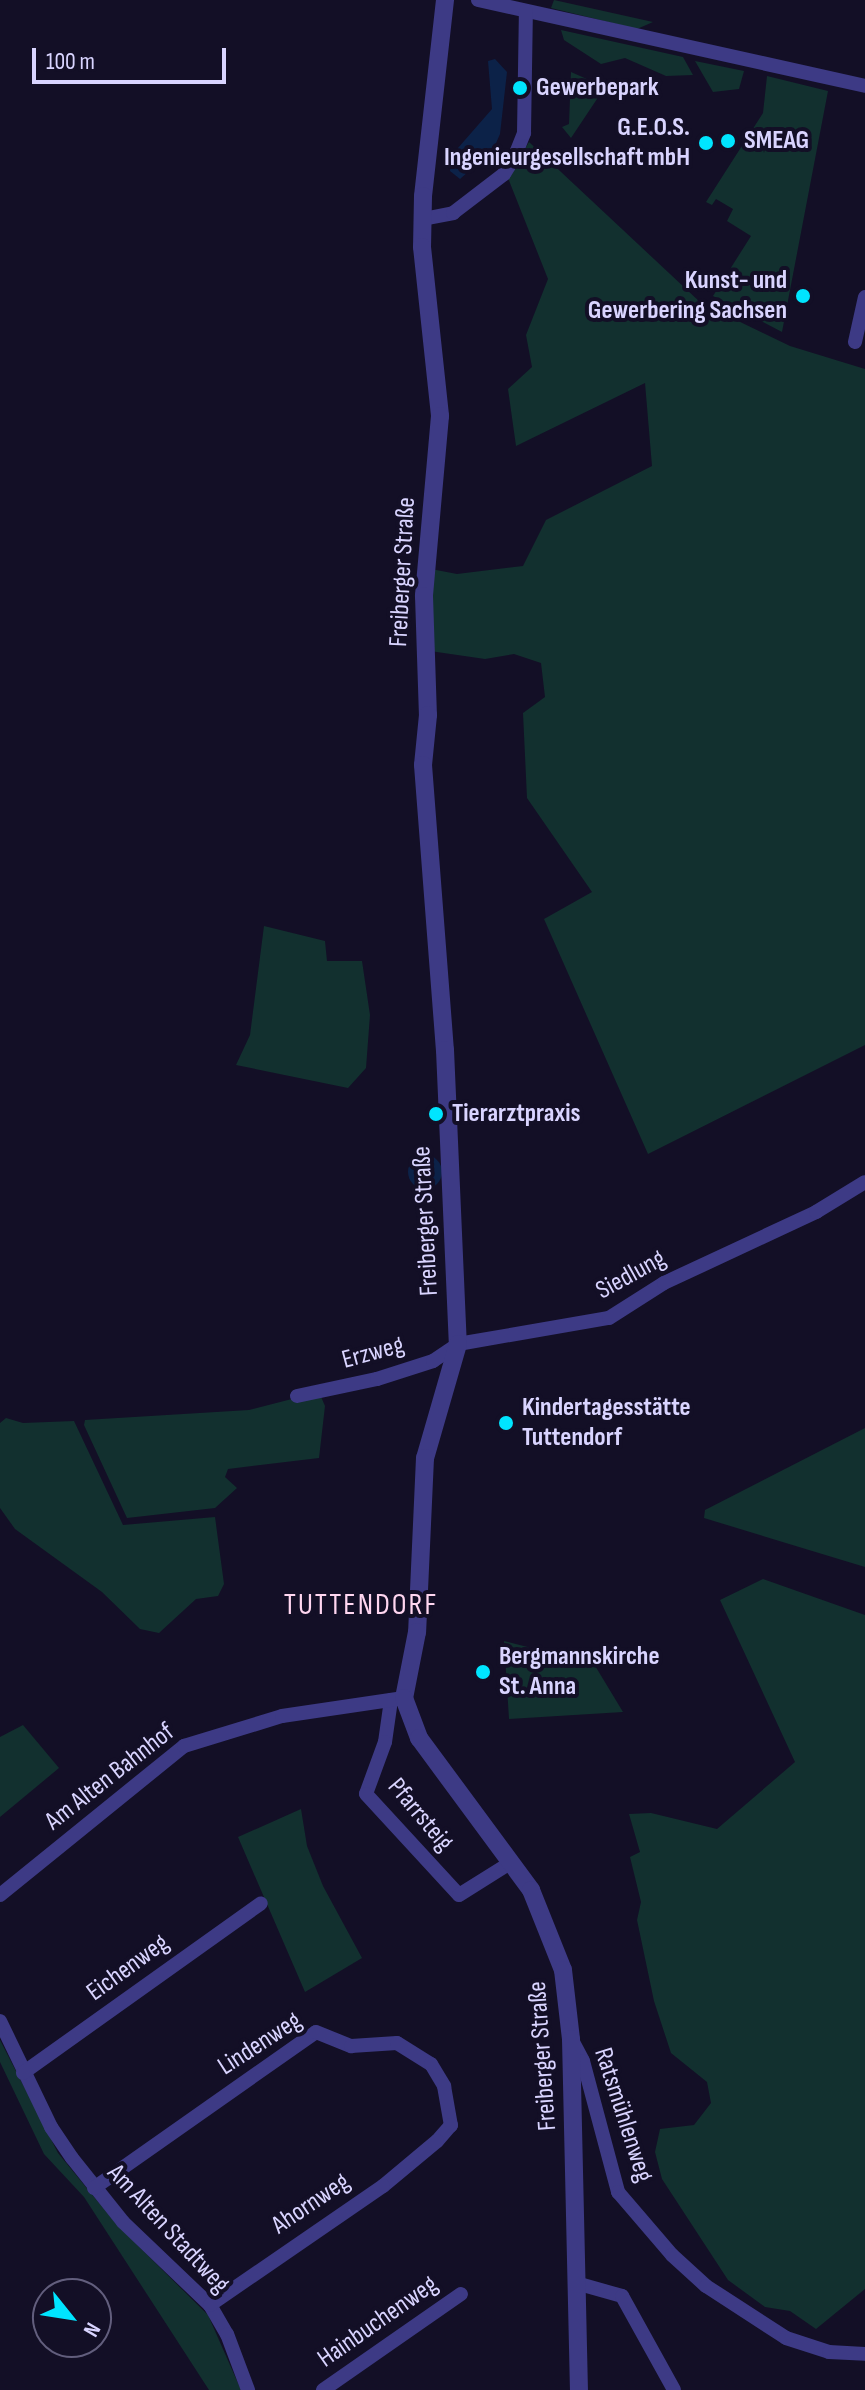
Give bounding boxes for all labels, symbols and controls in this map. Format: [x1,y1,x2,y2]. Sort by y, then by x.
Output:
scale bar [36,32,230,82]
text: 100 m [46,47,95,76]
place label: Gewerbepark [536,72,659,104]
marker: Gewerbepark [511,79,529,97]
place label: G.E.O.S. Ingenieurgesellschaft mbH [444,112,690,174]
place label: SMEAG [744,125,809,157]
marker: SMEAG [719,132,737,150]
marker: G.E.O.S. Ingenieurgesellschaft mbH [697,134,715,152]
place label: Kunst- und Gewerbering Sachsen [588,265,787,326]
marker: Kunst- und Gewerbering Sachsen [794,287,812,305]
street label: Freiberger Straße [383,496,423,648]
place label: Tierarztpraxis [452,1098,581,1130]
marker: Tierarztpraxis [427,1105,445,1123]
street label: Freiberger Straße [406,1145,446,1297]
street label: Siedlung [591,1243,671,1307]
street label: Erzweg [339,1330,407,1376]
place label: Kindertagesstätte Tuttendorf [522,1392,691,1454]
marker: Kindertagesstätte Tuttendorf [497,1414,515,1432]
district label: TUTTENDORF [284,1587,438,1623]
place label: Bergmannskirche St. Anna [499,1641,660,1702]
marker: Bergmannskirche St. Anna [474,1663,492,1681]
street label: Am Alten Bahnhof [39,1717,181,1837]
street label: Pfarrsteig [381,1772,459,1858]
street label: Eichenweg [81,1928,175,2008]
street label: Freiberger Straße [522,1980,564,2132]
street label: Lindenweg [212,2006,308,2082]
street label: Ratsmühlenweg [587,2044,659,2186]
street label: Am Alten Stadtweg [100,2158,236,2300]
street label: Ahornweg [266,2167,356,2241]
street label: Hainbuchenweg [312,2269,444,2375]
north arrow [32,2278,112,2358]
text: N [77,2317,106,2341]

